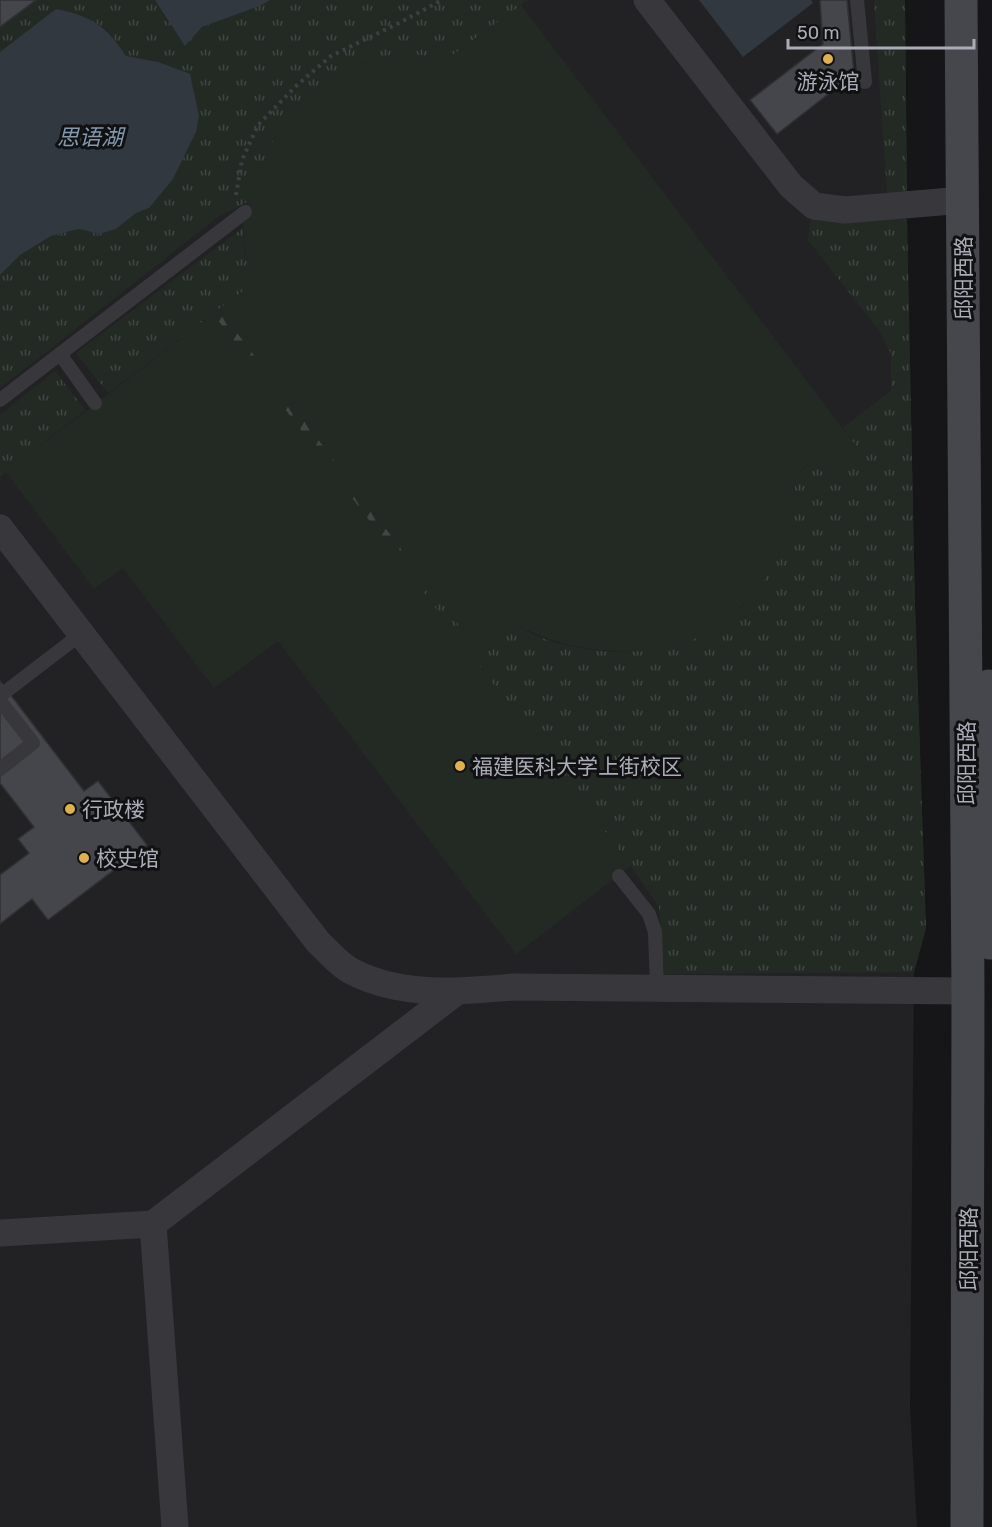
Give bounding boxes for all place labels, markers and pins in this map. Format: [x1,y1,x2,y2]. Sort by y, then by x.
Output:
marker: 游泳馆 [821,52,835,66]
place label: 游泳馆 [797,69,860,94]
place label: 福建医科大学上街校区 [472,754,682,779]
marker: 福建医科大学上街校区 [453,759,467,773]
place label: 行政楼 [82,797,145,822]
marker: 行政楼 [63,802,77,816]
place label: 校史馆 [96,846,159,871]
marker: 校史馆 [77,851,91,865]

